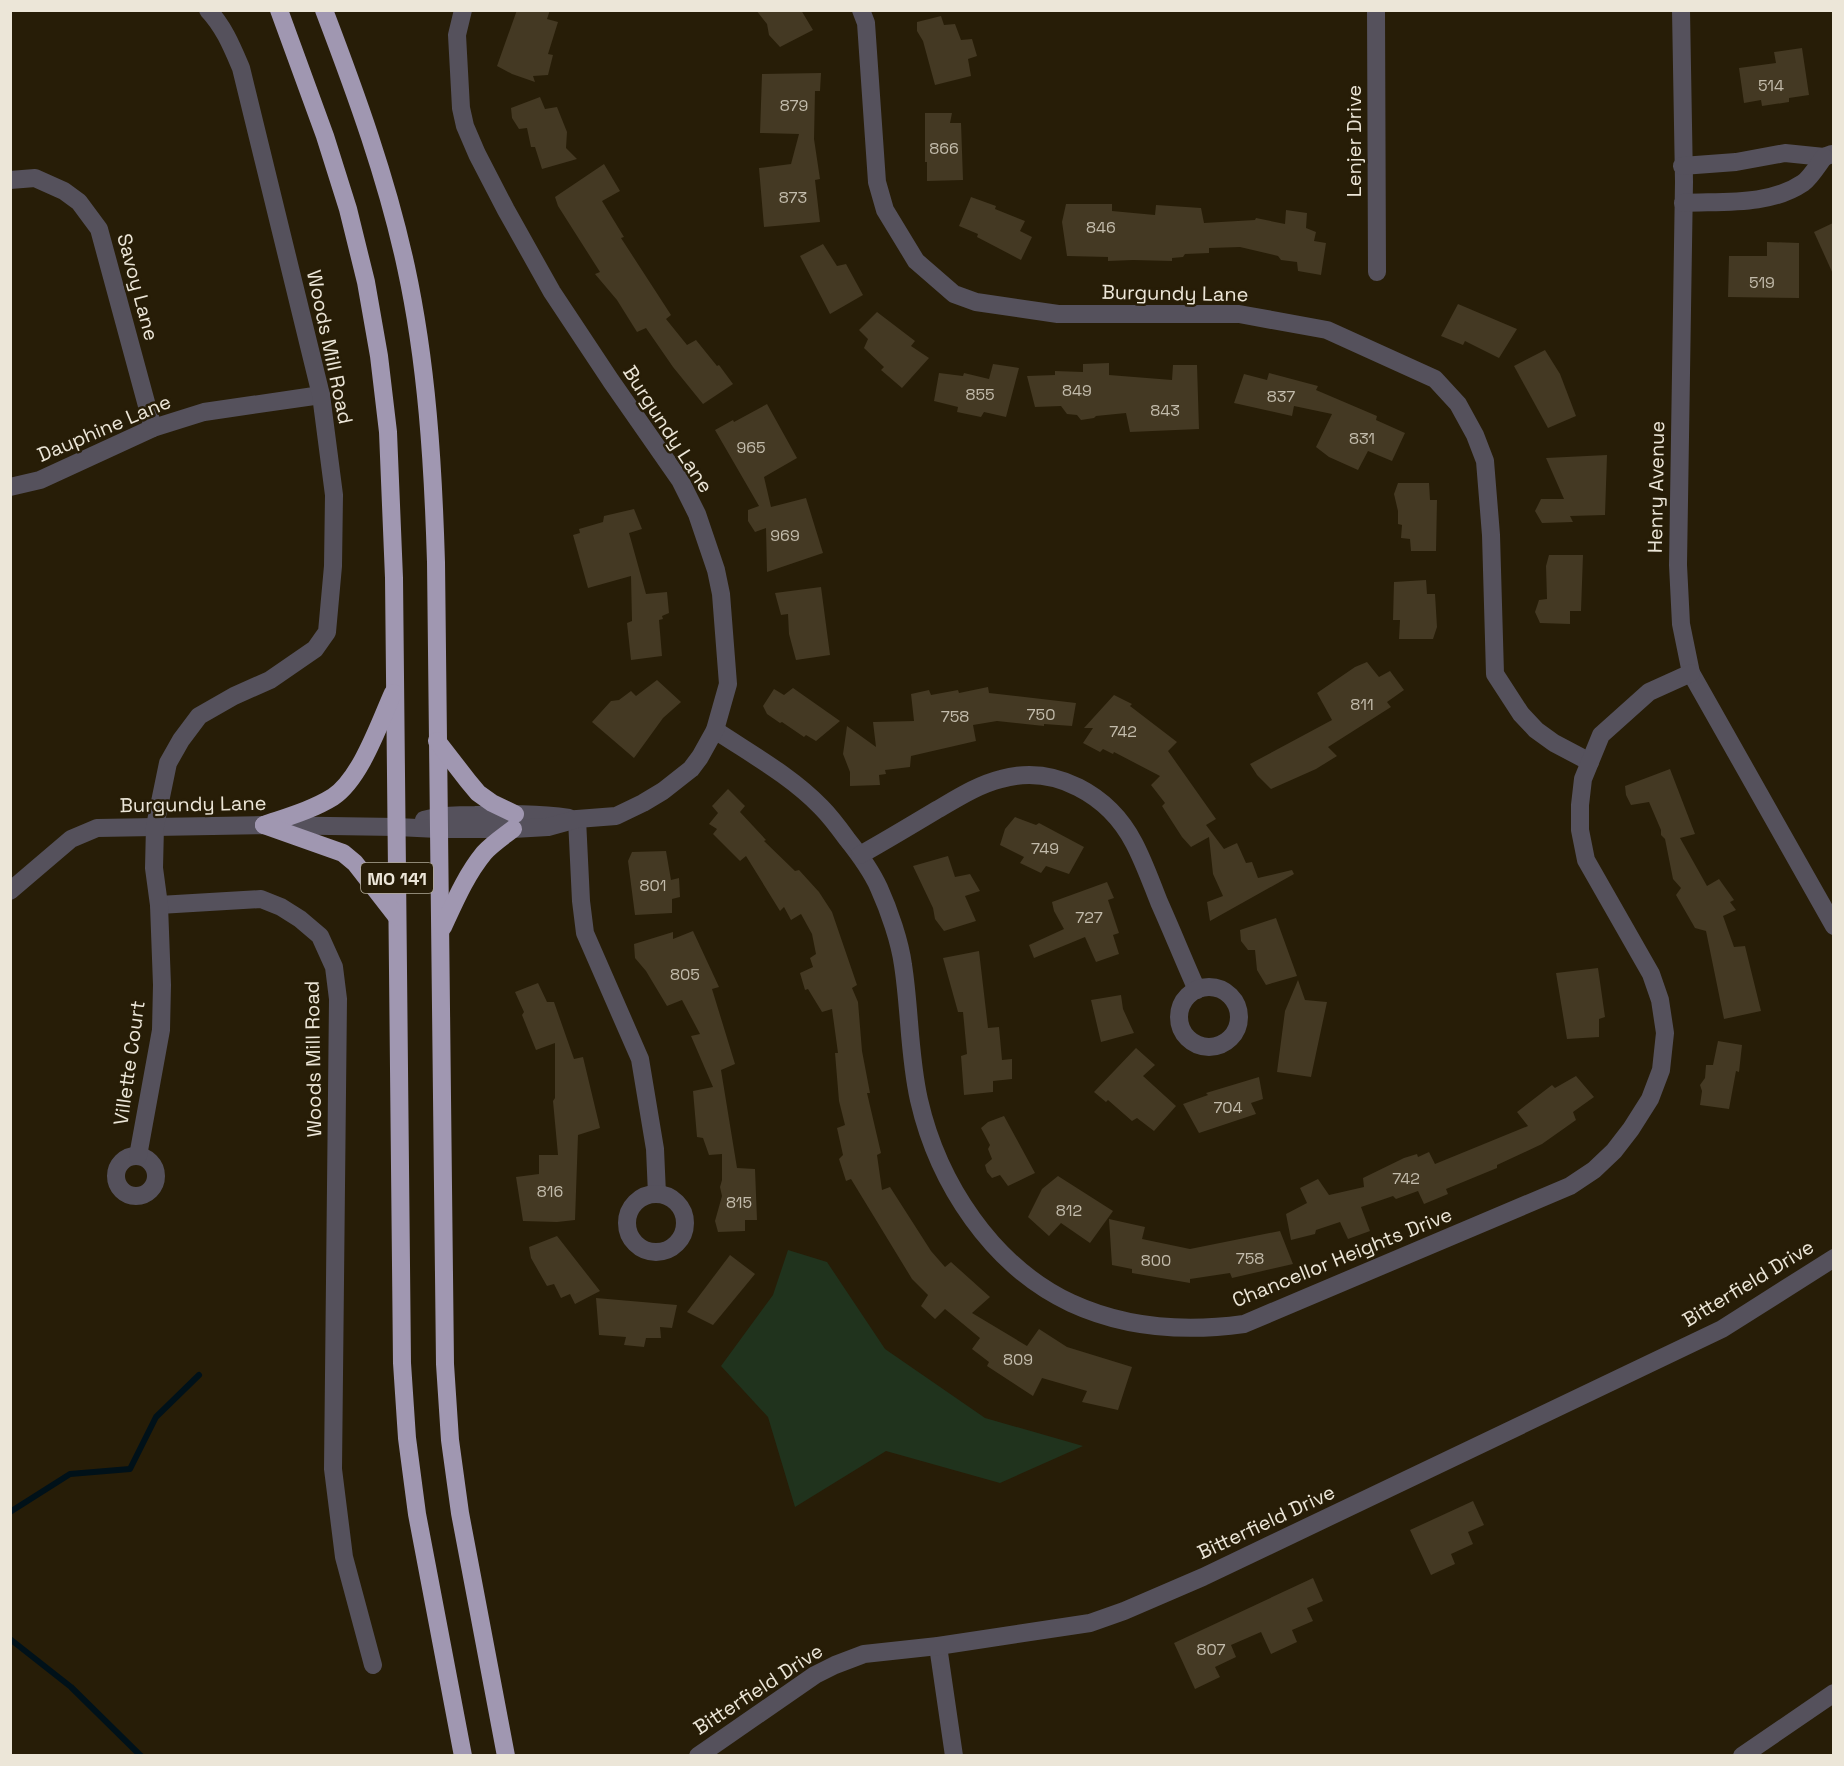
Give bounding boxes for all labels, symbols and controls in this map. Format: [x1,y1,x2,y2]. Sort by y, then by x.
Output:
house number: 514 [1758,75,1784,96]
street label: Lenjer Drive [1341,85,1367,197]
house number: 879 [780,95,808,116]
house number: 866 [929,138,959,159]
house number: 873 [779,187,807,208]
house number: 846 [1086,217,1116,238]
street label: Savoy Lane [111,231,165,343]
street label: Woods Mill Road [301,268,359,426]
house number: 519 [1749,272,1775,293]
street label: Burgundy Lane [1101,279,1249,307]
street label: Burgundy Lane [617,360,719,498]
house number: 849 [1062,380,1092,401]
house number: 855 [965,384,995,405]
house number: 837 [1267,386,1295,407]
street label: Dauphine Lane [33,388,175,468]
house number: 843 [1150,400,1180,421]
street label: Henry Avenue [1642,421,1670,553]
house number: 831 [1349,428,1375,449]
house number: 965 [736,437,766,458]
house number: 969 [770,525,800,546]
house number: 811 [1350,694,1374,715]
house number: 750 [1027,704,1055,725]
house number: 758 [941,706,969,727]
house number: 742 [1109,721,1137,742]
street label: Burgundy Lane [119,790,267,818]
house number: 749 [1031,838,1059,859]
road number: MO 141 [361,863,433,893]
house number: 801 [640,875,666,896]
house number: 727 [1075,907,1103,928]
house number: 805 [670,964,700,985]
street label: Woods Mill Road [299,980,327,1138]
street label: Villette Court [107,999,151,1127]
house number: 704 [1213,1097,1243,1118]
house number: 742 [1392,1168,1420,1189]
house number: 816 [537,1181,563,1202]
house number: 815 [726,1192,752,1213]
house number: 812 [1056,1200,1082,1221]
street label: Chancellor Heights Drive [1228,1201,1456,1313]
street label: Bitterfield Drive [1677,1233,1819,1333]
house number: 758 [1236,1248,1264,1269]
house number: 800 [1141,1250,1171,1271]
house number: 809 [1003,1349,1033,1370]
street label: Bitterfield Drive [1193,1479,1339,1565]
street label: Bitterfield Drive [688,1638,828,1740]
house number: 807 [1197,1639,1225,1660]

